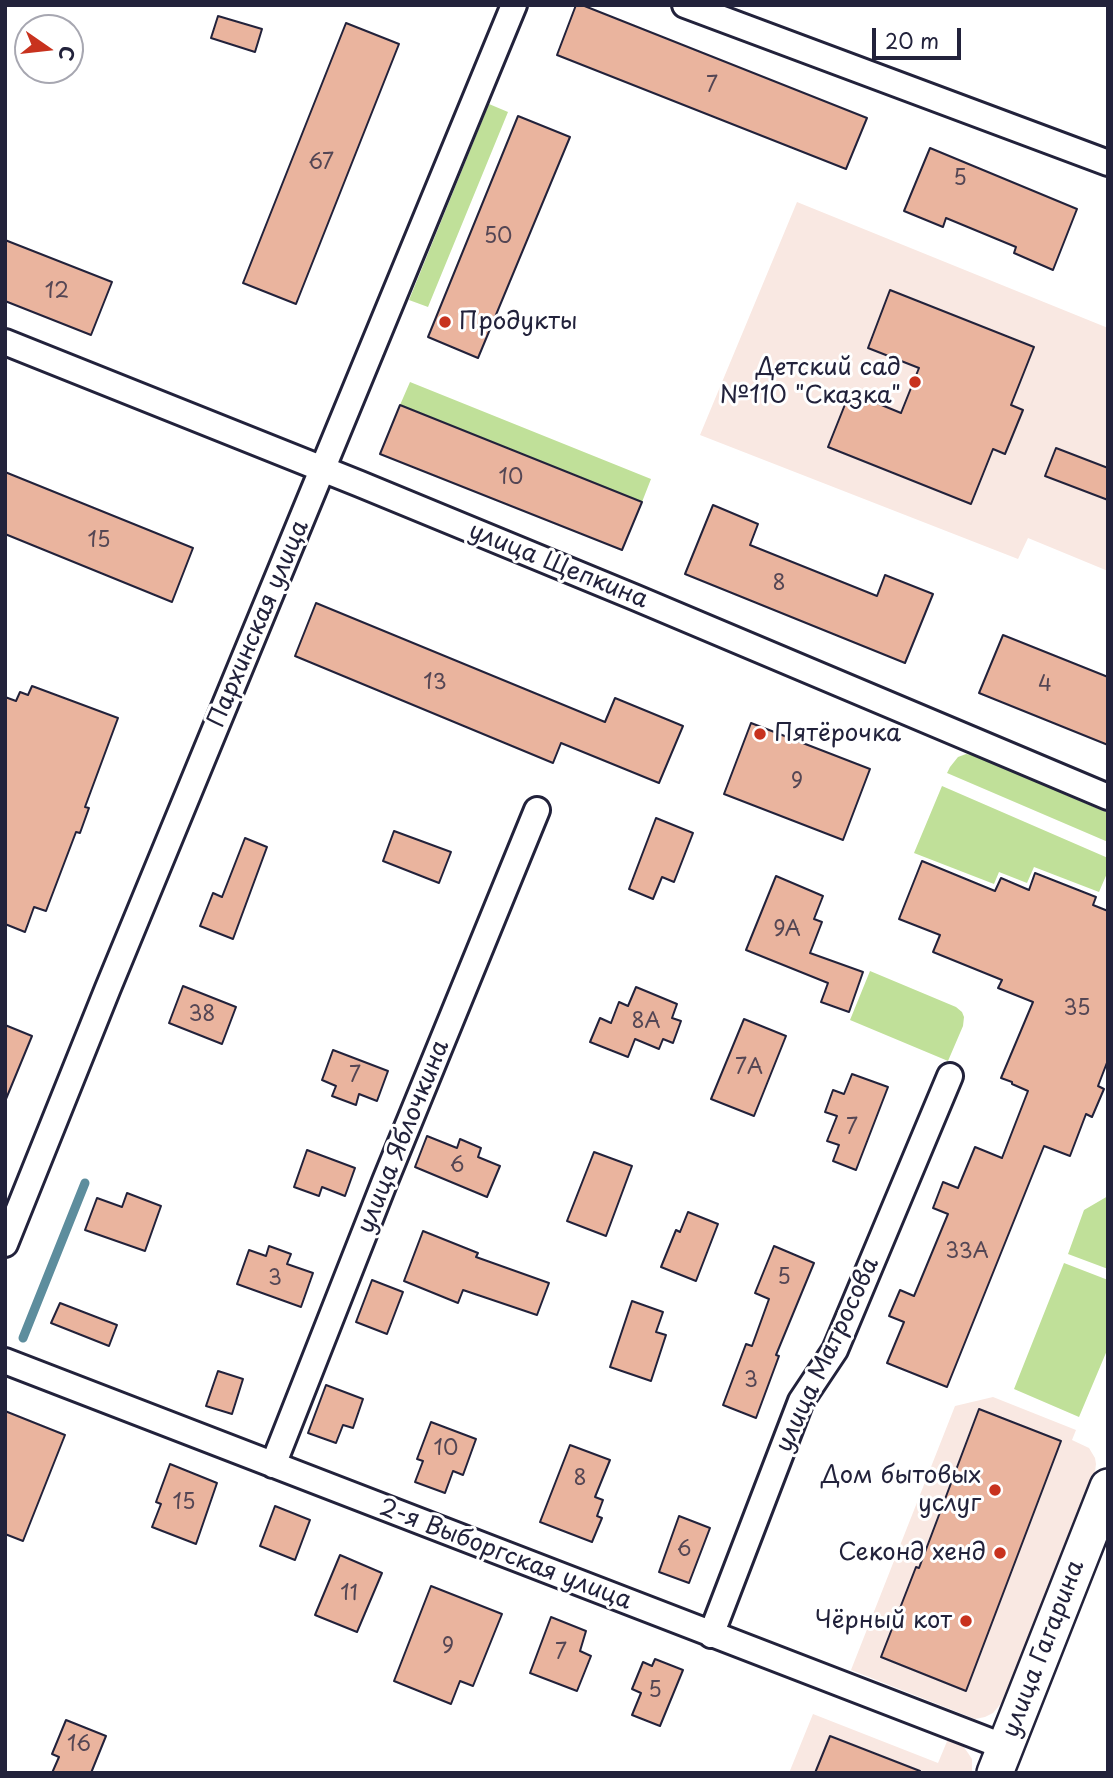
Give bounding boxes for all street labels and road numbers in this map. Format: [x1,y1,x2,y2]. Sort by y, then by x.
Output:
street label: Пархинская улица [202,516,316,732]
street label: улица Щепкина [464,517,652,615]
street label: улица Яблочкина [352,1036,456,1238]
street label: улица Матросова [770,1253,886,1457]
street label: 2-я Выборгская улица [375,1494,635,1616]
street label: улица Гагарина [997,1556,1091,1742]

